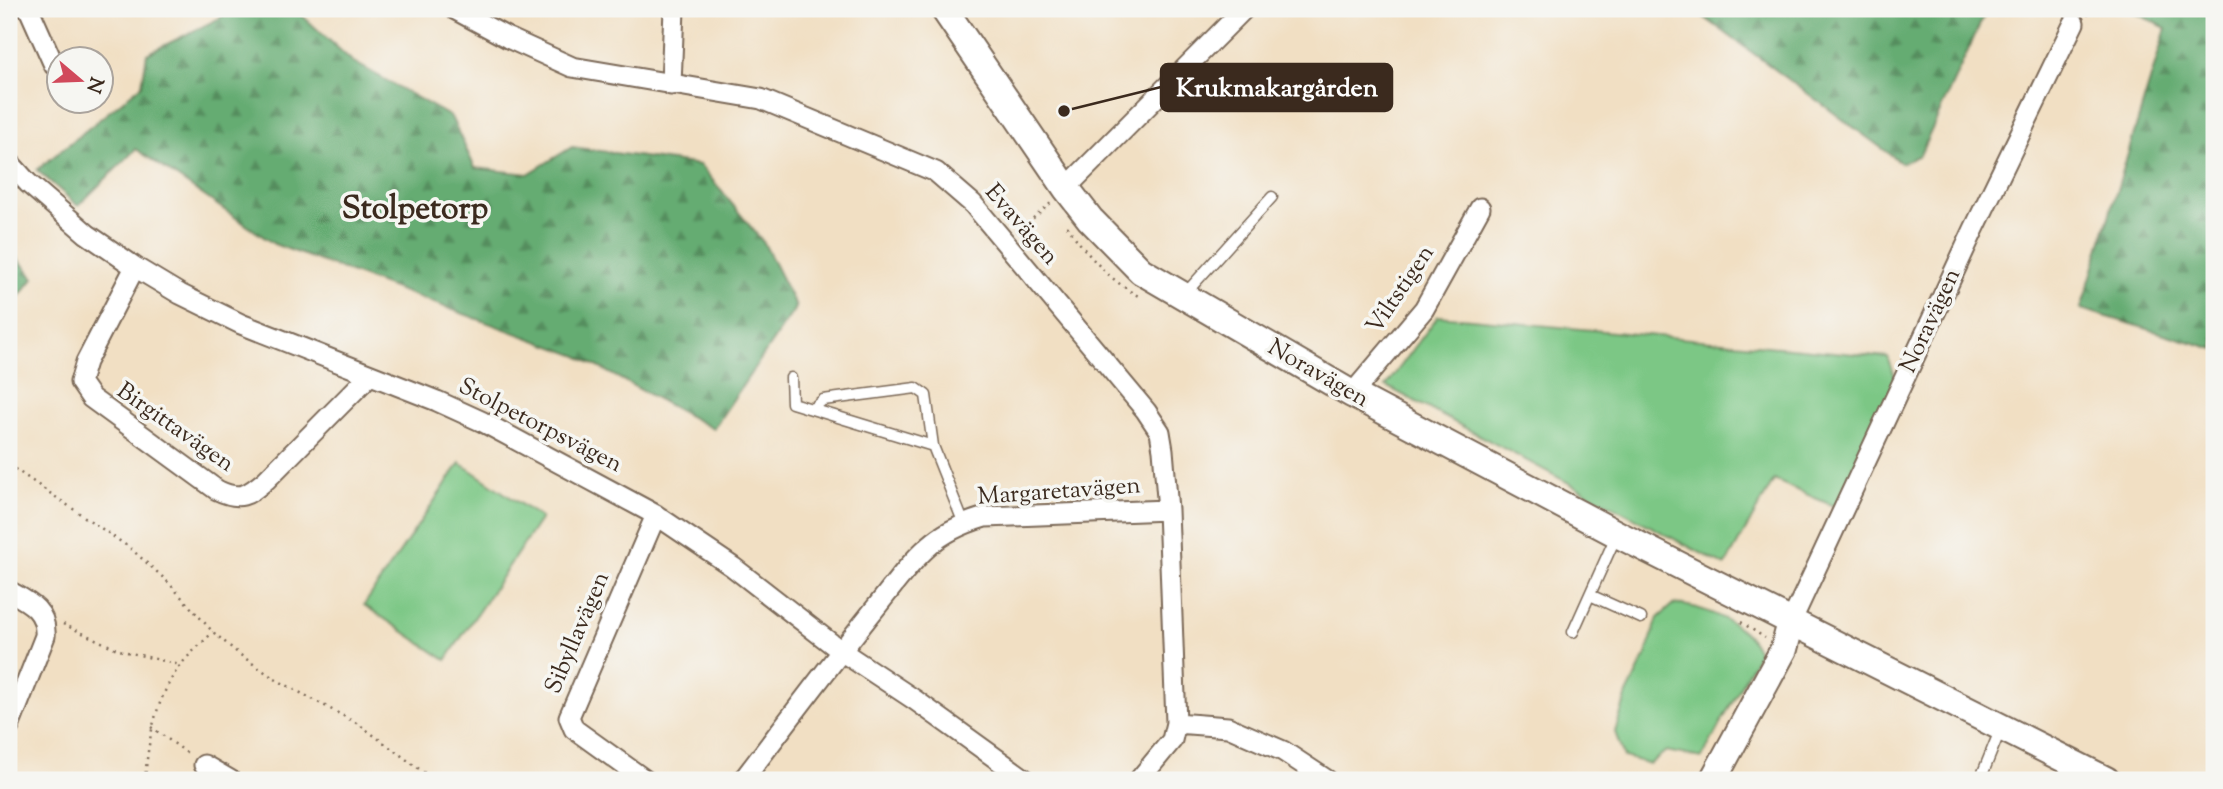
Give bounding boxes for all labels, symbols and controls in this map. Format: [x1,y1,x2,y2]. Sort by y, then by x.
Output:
north arrow [46,46,116,116]
callout: Krukmakargården [1161,64,1392,111]
text: Krukmakargården [1176,71,1379,108]
text: N [78,73,109,96]
street label: Evavägen [976,177,1066,273]
district label: Stolpetorp [342,187,489,233]
street label: Viltstigen [1359,239,1443,341]
street label: Noravägen [1892,263,1970,379]
street label: Noravägen [1261,331,1375,417]
street label: Stolpetorpsvägen [452,370,628,482]
street label: Birgittavägen [109,375,241,481]
street label: Margaretavägen [976,469,1142,515]
street label: Sibyllavägen [537,567,619,699]

